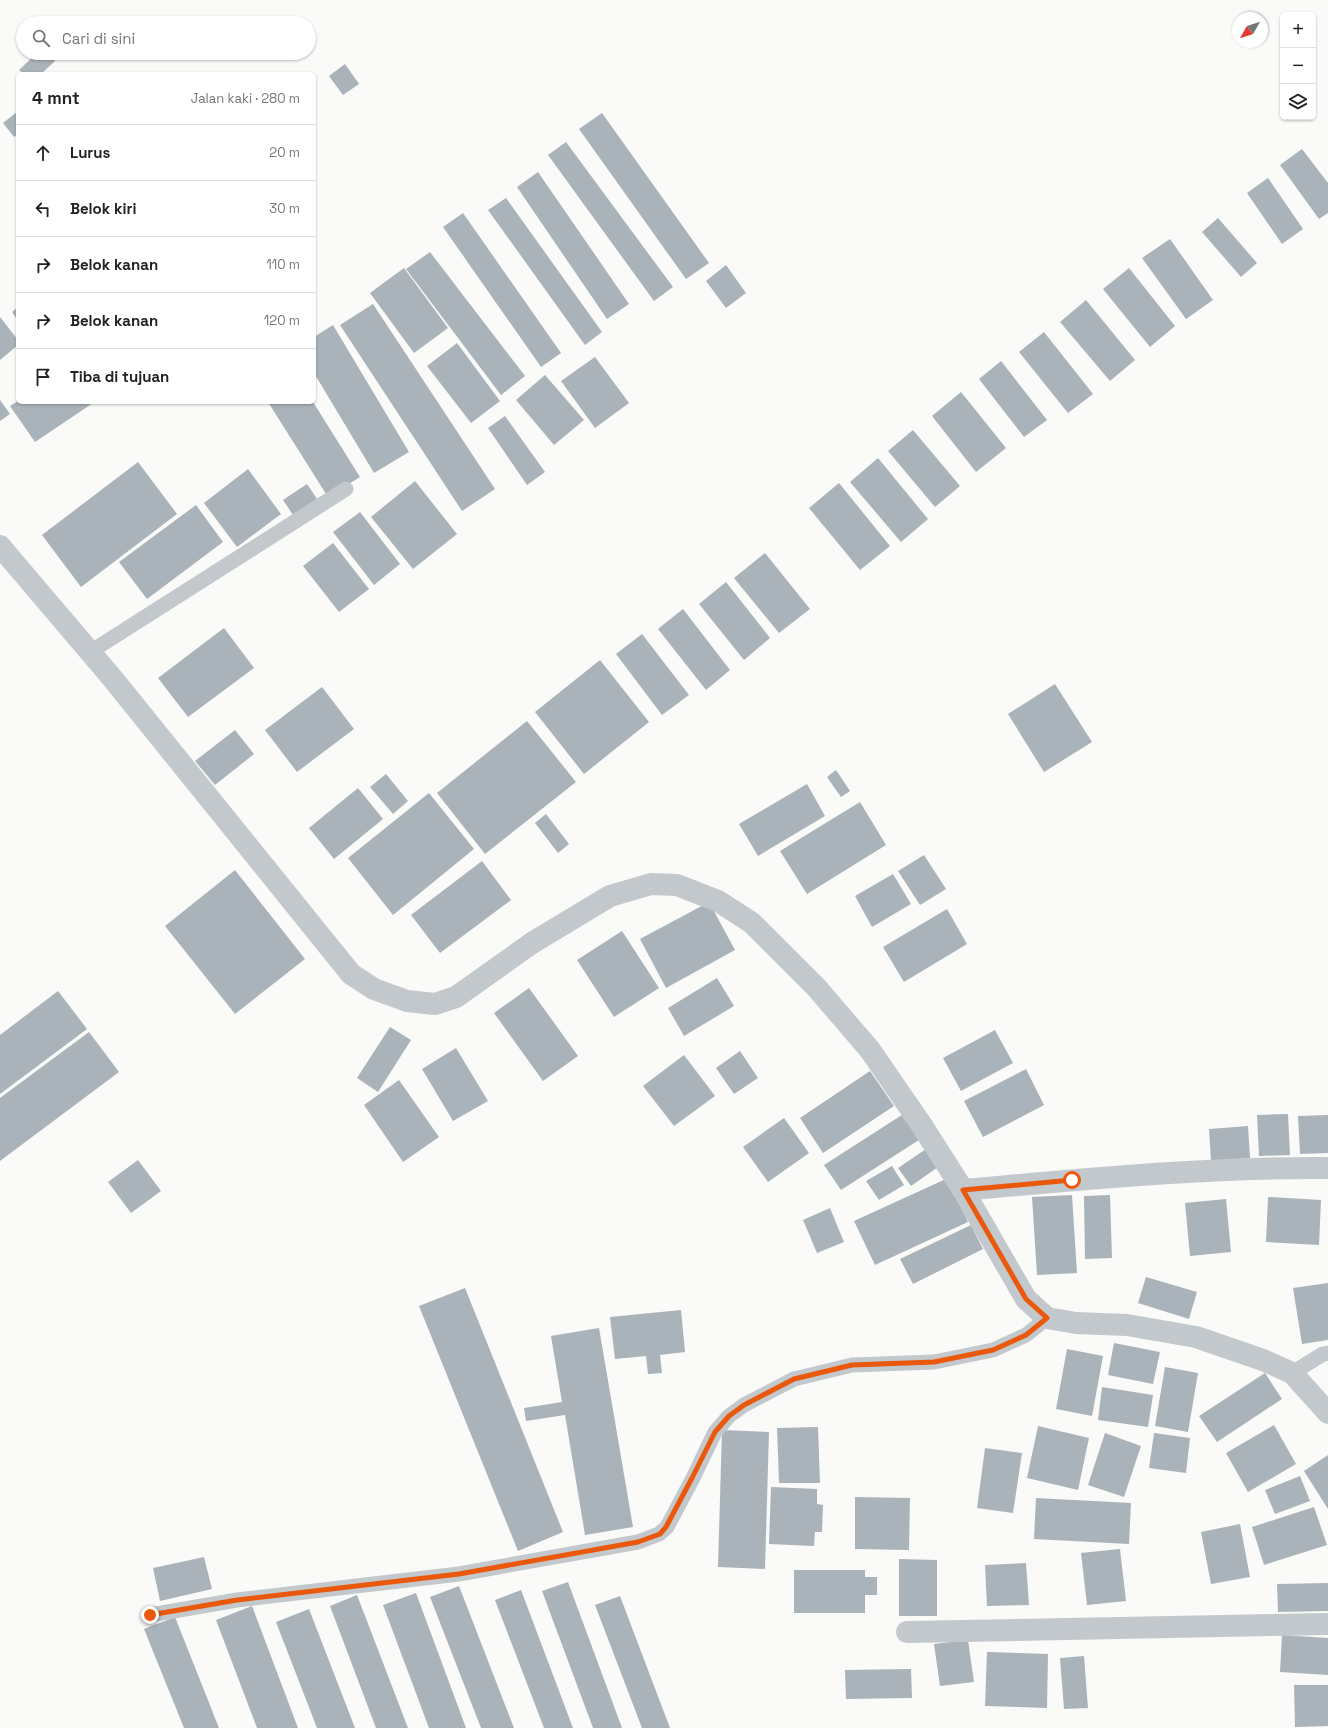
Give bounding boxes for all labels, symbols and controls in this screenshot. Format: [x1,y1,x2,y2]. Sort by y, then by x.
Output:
north arrow [1232,12,1268,48]
map controls [1280,12,1316,120]
button: + [1280,12,1316,48]
search box [16,16,316,60]
icon: search [30,27,52,49]
text: Cari di sini [62,29,135,48]
button: − [1280,48,1316,84]
button: layers [1280,84,1316,120]
text: 4 mnt [32,87,80,109]
text: Jalan kaki · 280 m [191,90,300,107]
icon: ahead [32,142,54,164]
text: Lurus [70,143,110,162]
text: 20 m [269,144,300,161]
icon: left [32,198,54,220]
text: Belok kiri [70,199,136,218]
text: 30 m [269,200,300,217]
icon: right [32,254,54,276]
text: Belok kanan [70,255,158,274]
text: 110 m [266,256,300,273]
icon: right [32,310,54,332]
text: Belok kanan [70,311,158,330]
text: 120 m [264,312,300,329]
icon: arrive [32,366,54,388]
text: Tiba di tujuan [70,367,169,386]
route start [1063,1171,1081,1189]
route end [141,1606,159,1624]

